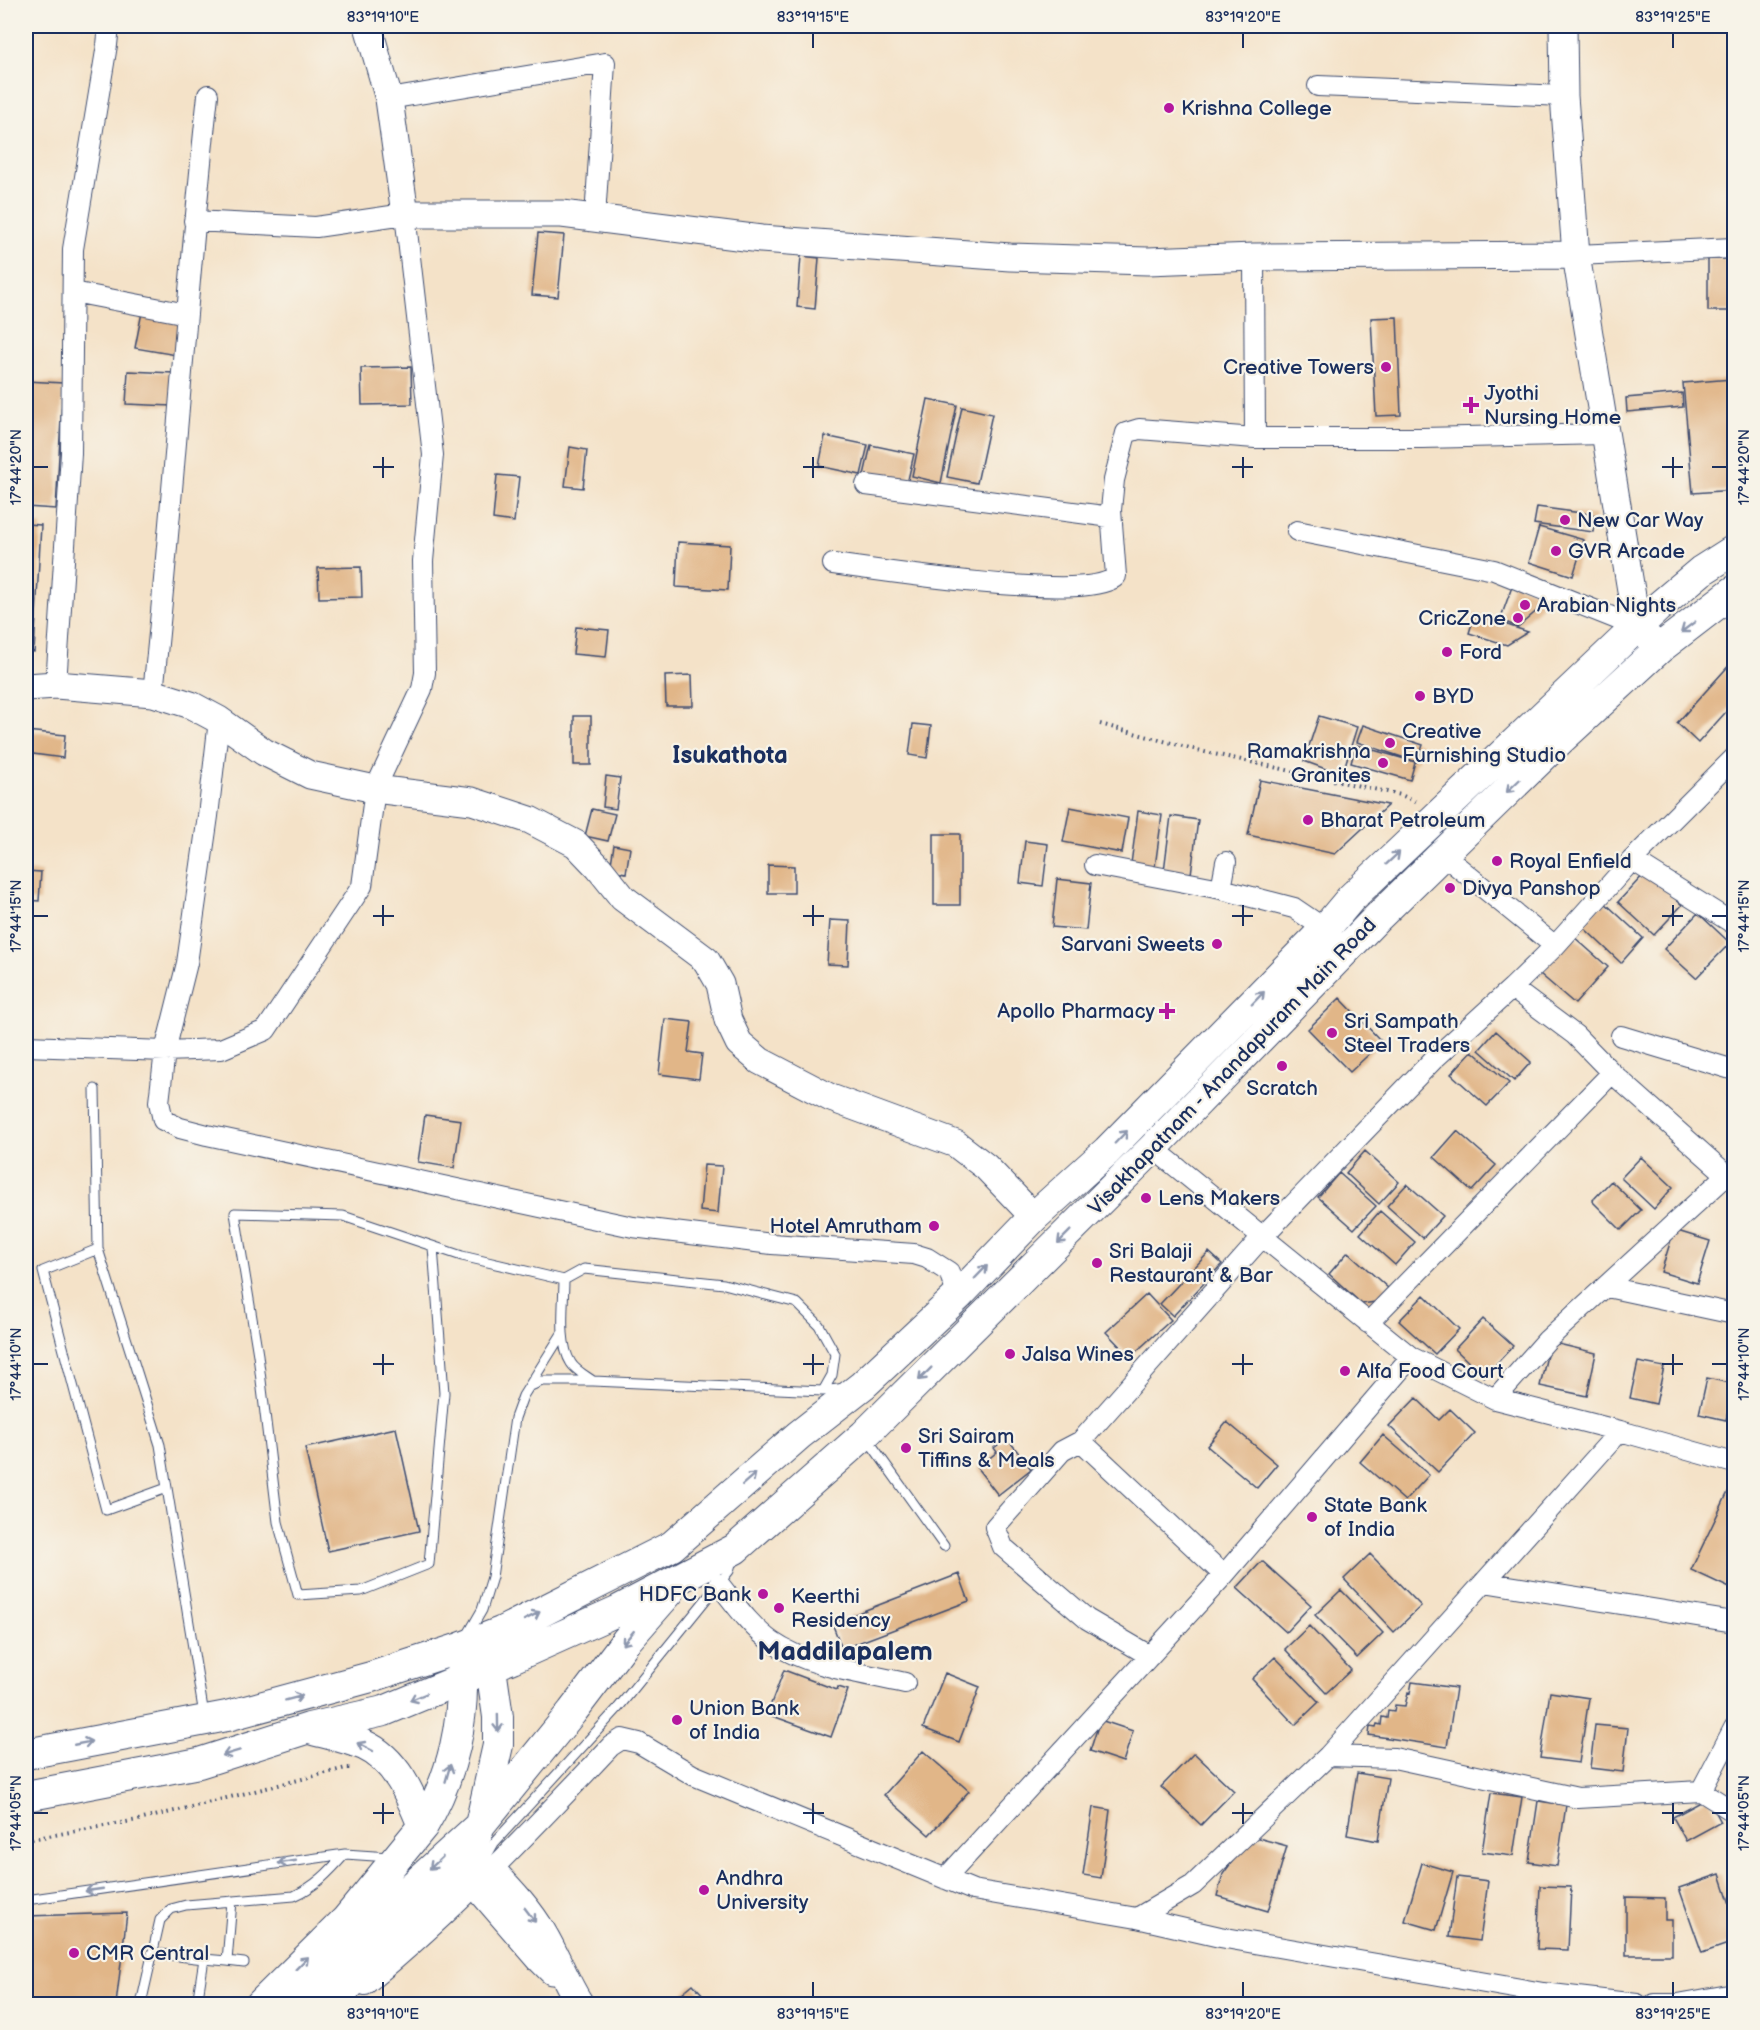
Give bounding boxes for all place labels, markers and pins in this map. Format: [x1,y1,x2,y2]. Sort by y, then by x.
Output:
place label: Krishna College [1181,96,1332,121]
marker: Krishna College [1162,101,1176,115]
place label: Creative Towers [1223,355,1374,380]
marker: Creative Towers [1379,360,1393,374]
place label: Jyothi Nursing Home [1484,381,1621,430]
marker: Jyothi Nursing Home [1462,396,1480,414]
place label: New Car Way [1577,508,1704,533]
marker: New Car Way [1558,513,1572,527]
place label: GVR Arcade [1568,539,1685,564]
marker: GVR Arcade [1549,544,1563,558]
place label: Arabian Nights [1537,593,1676,618]
marker: Arabian Nights [1518,598,1532,612]
place label: CricZone [1418,606,1506,631]
marker: CricZone [1511,611,1525,625]
place label: Ford [1459,640,1502,665]
marker: Ford [1440,645,1454,659]
place label: BYD [1432,684,1474,709]
marker: BYD [1413,689,1427,703]
place label: Creative Furnishing Studio [1402,719,1566,768]
marker: Creative Furnishing Studio [1383,736,1397,750]
place label: Ramakrishna Granites [1246,739,1371,788]
marker: Ramakrishna Granites [1376,756,1390,770]
place label: Bharat Petroleum [1320,808,1485,833]
marker: Bharat Petroleum [1301,813,1315,827]
place label: Royal Enfield [1509,849,1632,874]
marker: Royal Enfield [1490,854,1504,868]
place label: Divya Panshop [1462,876,1601,901]
marker: Divya Panshop [1443,881,1457,895]
place label: Sarvani Sweets [1061,932,1205,957]
marker: Sarvani Sweets [1210,937,1224,951]
place label: Apollo Pharmacy [997,999,1155,1024]
marker: Apollo Pharmacy [1160,1004,1174,1018]
place label: Sri Sampath Steel Traders [1344,1009,1470,1058]
marker: Sri Sampath Steel Traders [1325,1026,1339,1040]
marker: Scratch [1275,1059,1289,1073]
place label: Scratch [1246,1076,1318,1101]
place label: Lens Makers [1158,1186,1280,1211]
marker: Lens Makers [1139,1191,1153,1205]
place label: Hotel Amrutham [770,1214,922,1239]
marker: Hotel Amrutham [927,1219,941,1233]
place label: Sri Balaji Restaurant & Bar [1109,1239,1273,1288]
marker: Sri Balaji Restaurant & Bar [1090,1256,1104,1270]
place label: Jalsa Wines [1022,1342,1134,1367]
marker: Jalsa Wines [1003,1347,1017,1361]
place label: Alfa Food Court [1357,1359,1504,1384]
marker: Alfa Food Court [1338,1364,1352,1378]
place label: Sri Sairam Tiffins & Meals [918,1424,1055,1473]
marker: Sri Sairam Tiffins & Meals [899,1441,913,1455]
place label: State Bank of India [1324,1493,1427,1542]
marker: State Bank of India [1305,1510,1319,1524]
place label: HDFC Bank [639,1582,752,1607]
place label: Keerthi Residency [791,1584,891,1633]
marker: HDFC Bank [756,1587,770,1601]
marker: Keerthi Residency [772,1601,786,1615]
place label: Union Bank of India [689,1696,800,1745]
marker: Union Bank of India [670,1713,684,1727]
place label: Andhra University [716,1866,809,1915]
marker: Andhra University [697,1883,711,1897]
place label: CMR Central [86,1941,209,1966]
marker: CMR Central [67,1946,81,1960]

